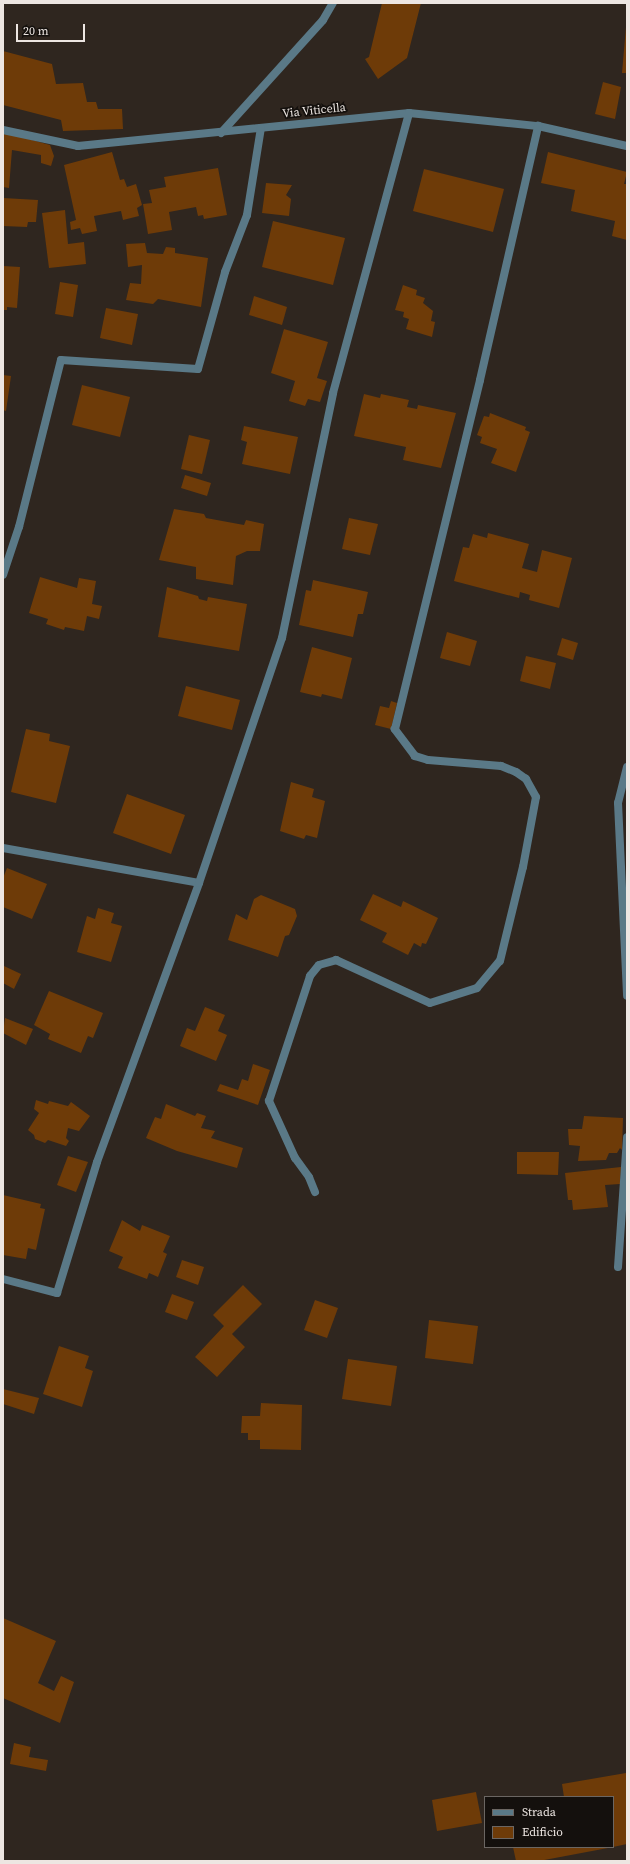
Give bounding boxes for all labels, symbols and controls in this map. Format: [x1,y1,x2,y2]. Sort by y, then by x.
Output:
scale bar [18,16,87,42]
text: 20 m [23,23,49,39]
street label: Via Viticella [281,100,347,122]
legend [484,1796,614,1848]
text: Strada [522,1804,556,1820]
text: Edificio [522,1824,563,1840]

